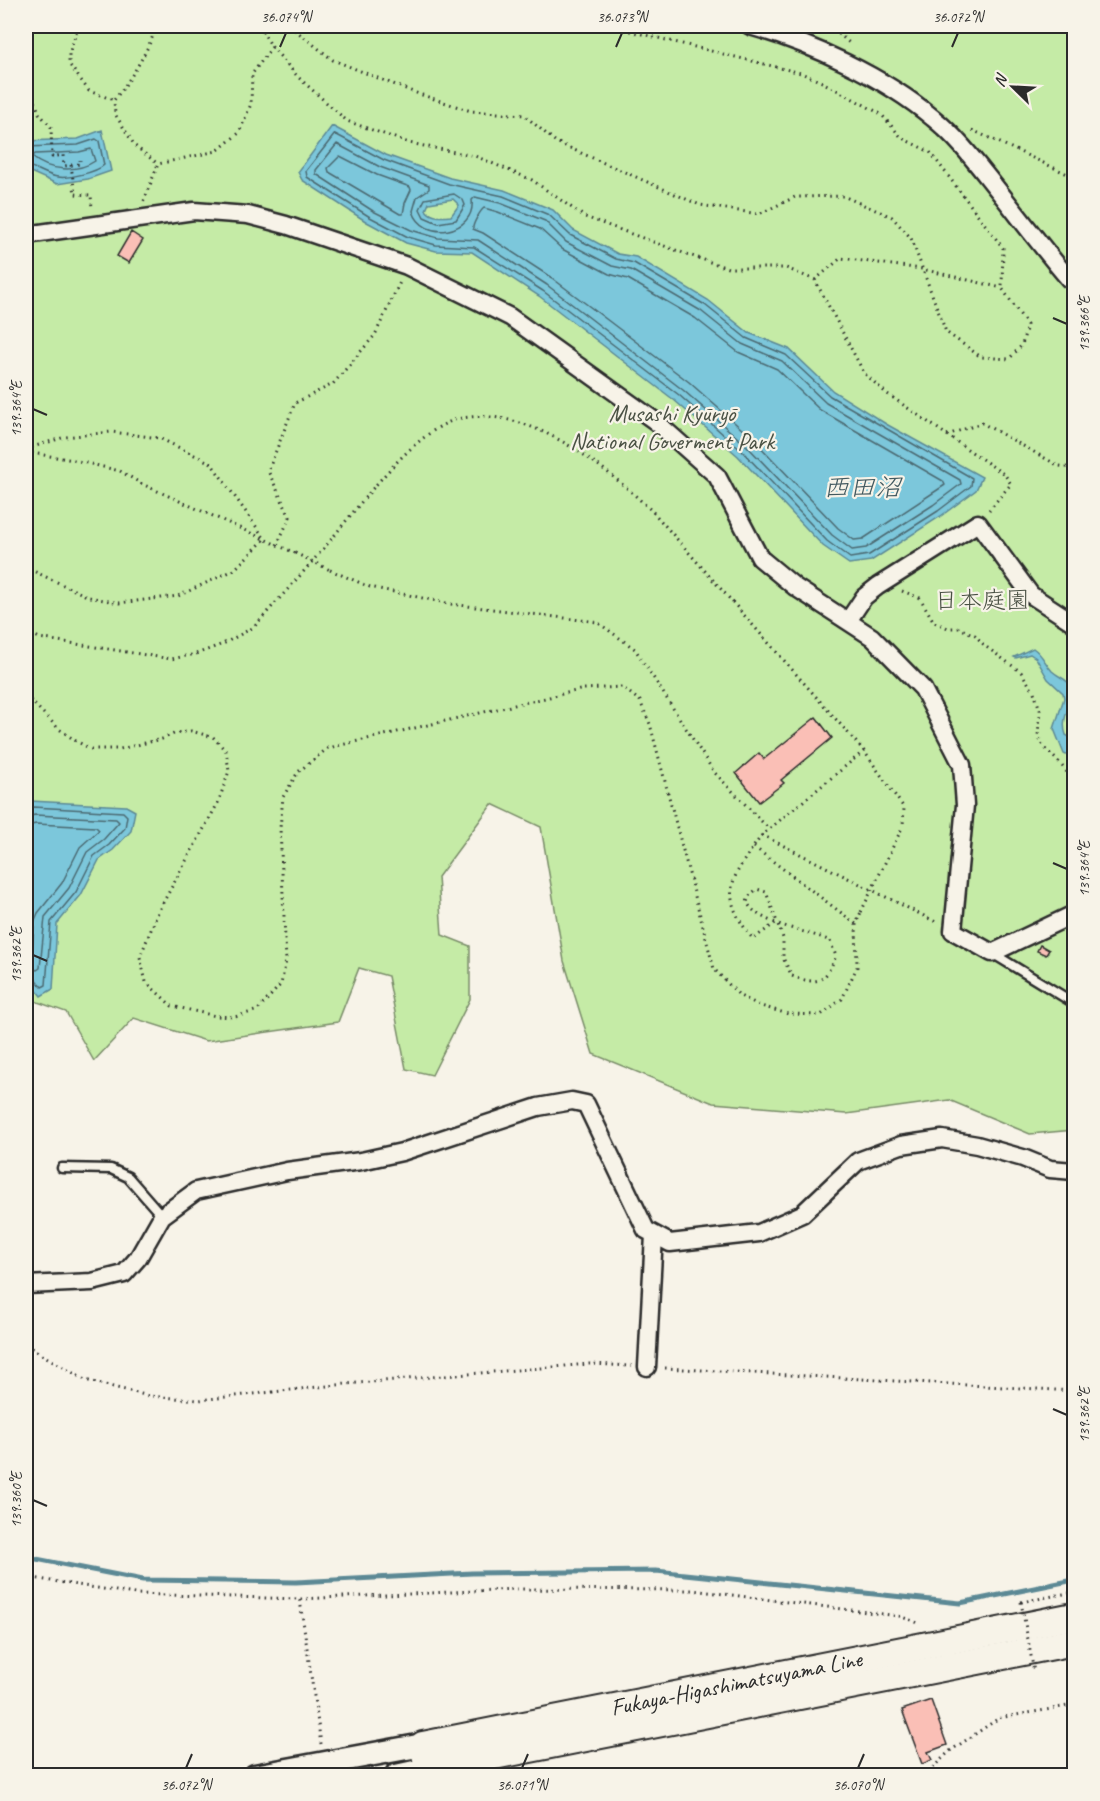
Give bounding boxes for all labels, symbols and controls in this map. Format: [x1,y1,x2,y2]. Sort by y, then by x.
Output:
text: 36.074°N [261,8,314,27]
text: 36.073°N [597,8,650,27]
text: 36.072°N [933,8,986,27]
north arrow [983,57,1043,117]
text: N [989,70,1013,90]
text: 139.366°E [1075,294,1094,352]
text: 139.364°E [7,379,26,437]
park label: Musashi Kyūryō National Goverment Park [570,398,776,456]
water label: 西田沼 [823,471,903,504]
park label: 日本庭園 [934,585,1030,615]
text: 139.364°E [1075,839,1094,897]
text: 139.362°E [7,925,26,983]
text: 139.362°E [1075,1385,1094,1443]
text: 139.360°E [7,1470,26,1528]
street label: Fukaya-Higashimatsuyama Line [608,1643,866,1722]
text: 36.072°N [161,1776,214,1795]
text: 36.071°N [497,1776,550,1795]
text: 36.070°N [833,1776,886,1795]

